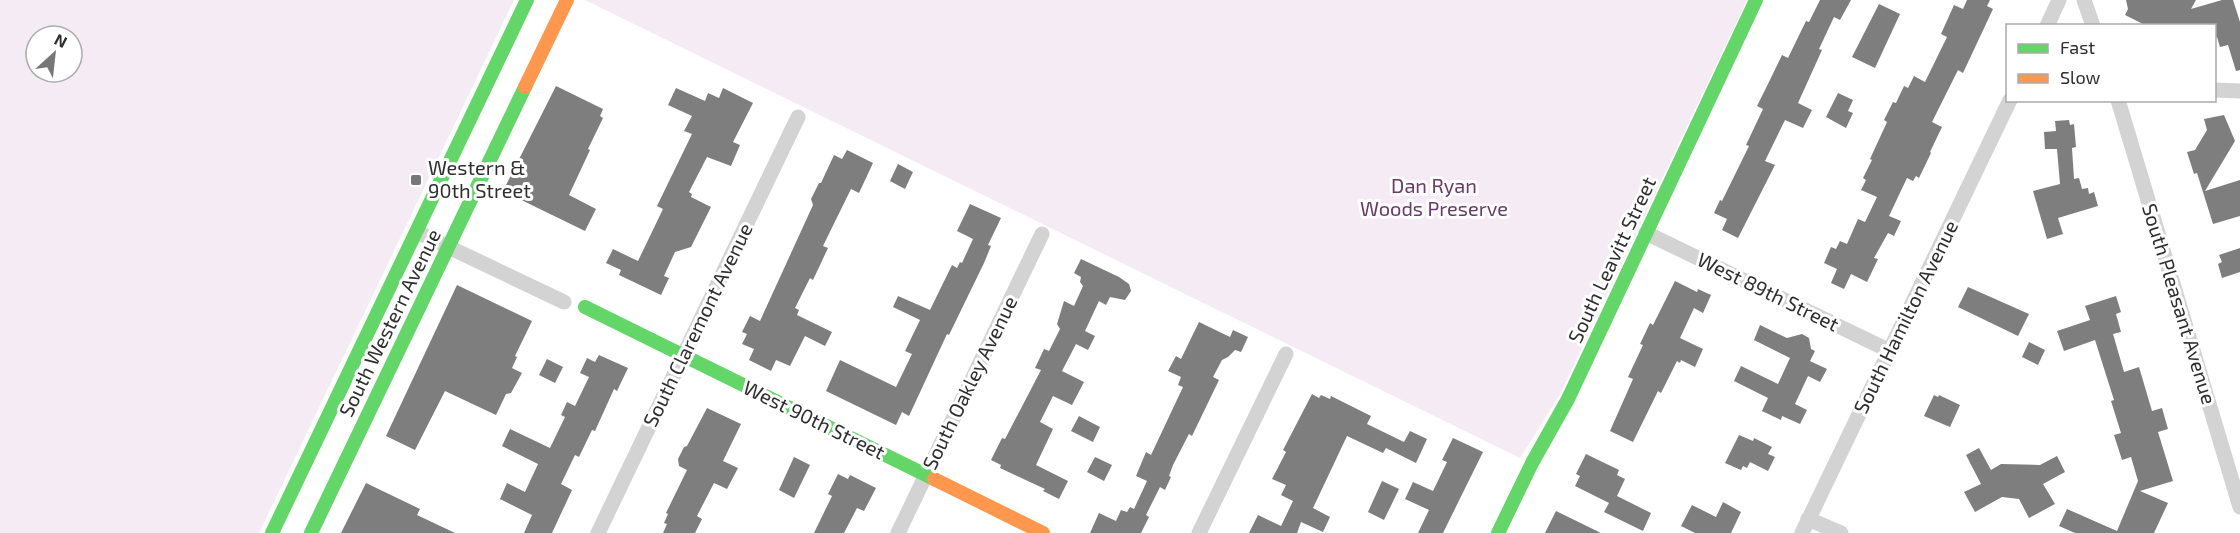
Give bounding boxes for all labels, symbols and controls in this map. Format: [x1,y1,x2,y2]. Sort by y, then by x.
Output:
north arrow [24,24,84,84]
legend [2006,24,2216,102]
text: N [52,29,71,51]
text: Fast [2060,36,2095,58]
text: Slow [2060,66,2101,88]
place label: Western & 90th Street [428,155,531,202]
street label: South Leavitt Street [1562,172,1660,346]
marker: Western & 90th Street [409,173,423,187]
park label: Dan Ryan Woods Preserve [1360,173,1508,220]
street label: South Pleasant Avenue [2138,200,2222,407]
street label: South Hamilton Avenue [1848,216,1962,417]
street label: South Claremont Avenue [637,219,757,430]
street label: South Western Avenue [333,225,445,420]
street label: West 89th Street [1694,246,1843,336]
street label: South Oakley Avenue [917,292,1022,473]
street label: West 90th Street [740,374,889,464]

